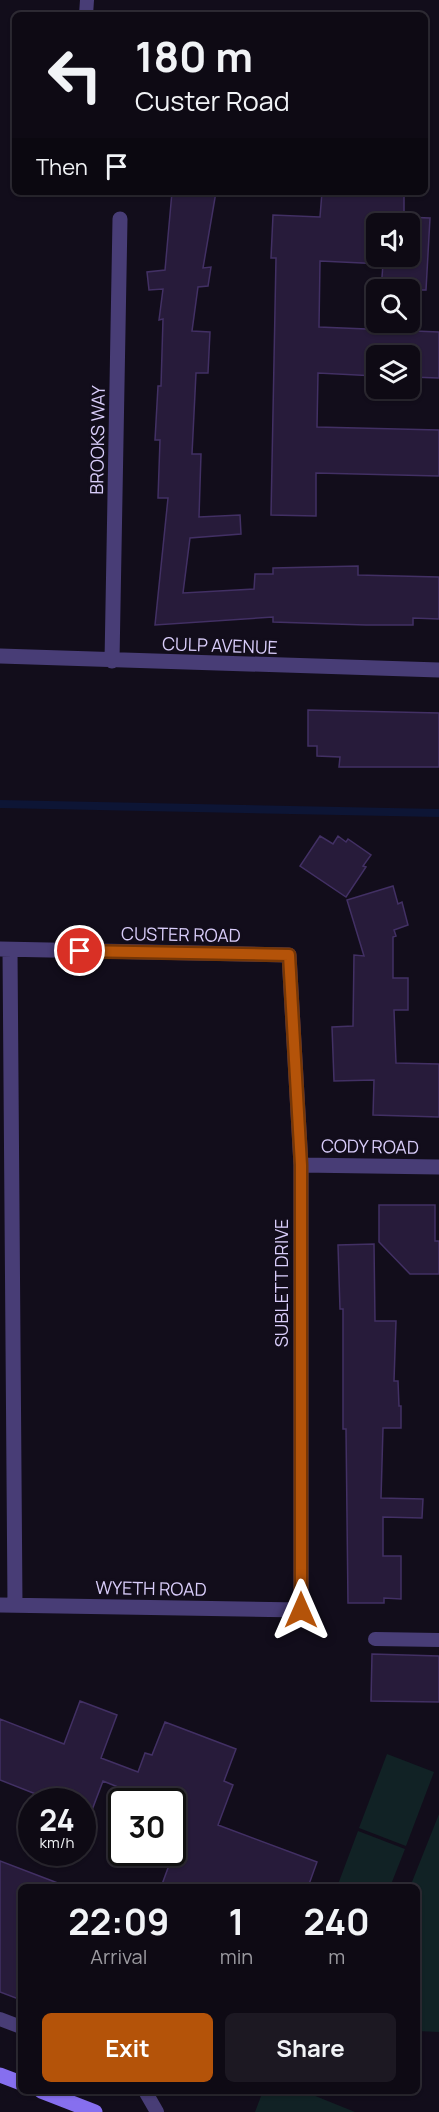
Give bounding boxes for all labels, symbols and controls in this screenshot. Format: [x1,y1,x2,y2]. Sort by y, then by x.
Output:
text: 180 m [135,27,253,85]
icon: left [36,36,114,114]
text: Custer Road [135,82,290,119]
icon: arrive [100,150,133,183]
text: Then [36,152,88,182]
map controls [366,213,420,399]
button: sound [366,213,420,267]
button: search [366,279,420,333]
button: layers [366,345,420,399]
street label: BROOKS WAY [84,384,110,495]
street label: CULP AVENUE [162,631,278,659]
street label: CUSTER ROAD [121,921,241,947]
pin [54,925,105,976]
icon: arrive [63,934,96,967]
street label: CODY ROAD [321,1133,419,1159]
street label: SUBLETT DRIVE [269,1219,293,1347]
street label: WYETH ROAD [95,1575,207,1601]
position arrow [269,1578,333,1642]
speed limit sign: 30 [108,1788,186,1866]
text: 24 [39,1799,75,1840]
text: km/h [40,1832,74,1853]
text: 22:09 [68,1897,170,1946]
text: 1 [229,1897,244,1946]
text: 240 [303,1897,370,1946]
text: Arrival [90,1943,147,1970]
text: min [220,1943,253,1970]
text: m [328,1943,345,1970]
button: Exit [42,2013,213,2082]
button: Share [225,2013,396,2082]

